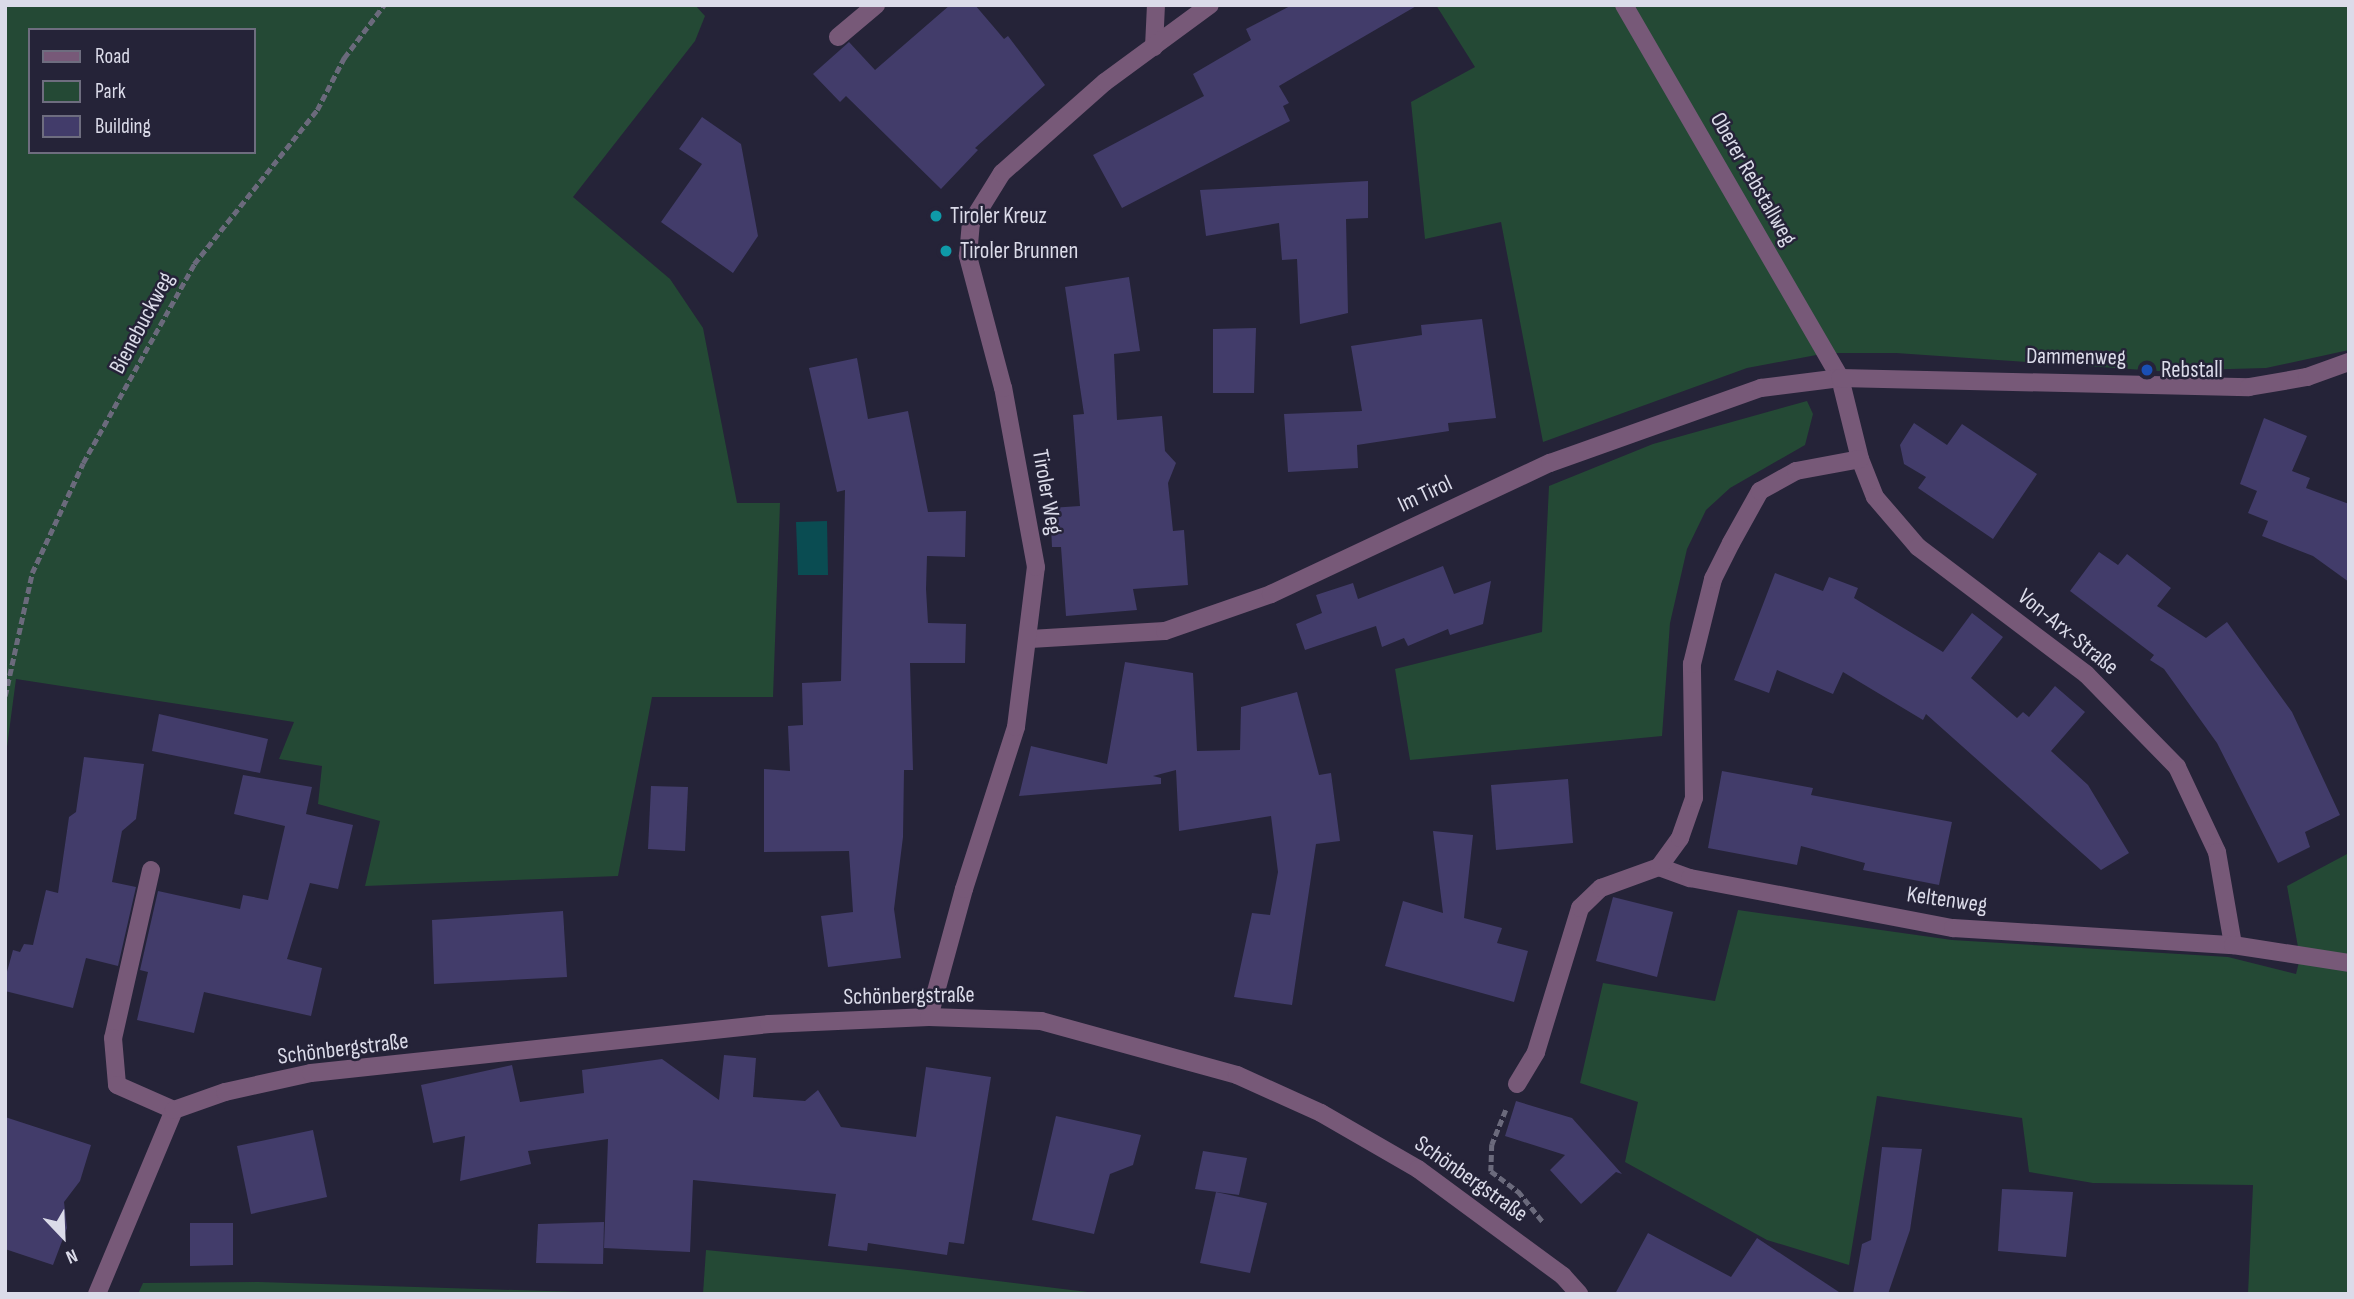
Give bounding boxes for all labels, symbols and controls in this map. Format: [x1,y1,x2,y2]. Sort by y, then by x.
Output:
legend [28,28,256,154]
text: Road [95,44,130,69]
text: Park [95,79,126,104]
street label: Oberer Rebstallweg [1704,108,1802,250]
text: Building [95,114,151,139]
place label: Tiroler Kreuz [950,202,1047,230]
marker: Tiroler Kreuz [928,208,944,224]
place label: Tiroler Brunnen [960,237,1078,265]
marker: Tiroler Brunnen [938,243,954,259]
street label: Bienebuckweg [104,267,180,379]
street label: Dammenweg [2026,342,2126,372]
place label: Rebstall [2161,356,2223,384]
marker: Rebstall [2139,362,2155,378]
street label: Tiroler Weg [1026,447,1068,537]
street label: Im Tirol [1393,470,1457,518]
street label: Von-Arx-Straße [2012,583,2124,681]
street label: Keltenweg [1905,881,1989,919]
street label: Schönbergstraße [843,981,975,1011]
street label: Schönbergstraße [276,1027,410,1071]
street label: Schönbergstraße [1409,1130,1533,1228]
north arrow [28,1201,98,1271]
text: N [62,1243,81,1268]

